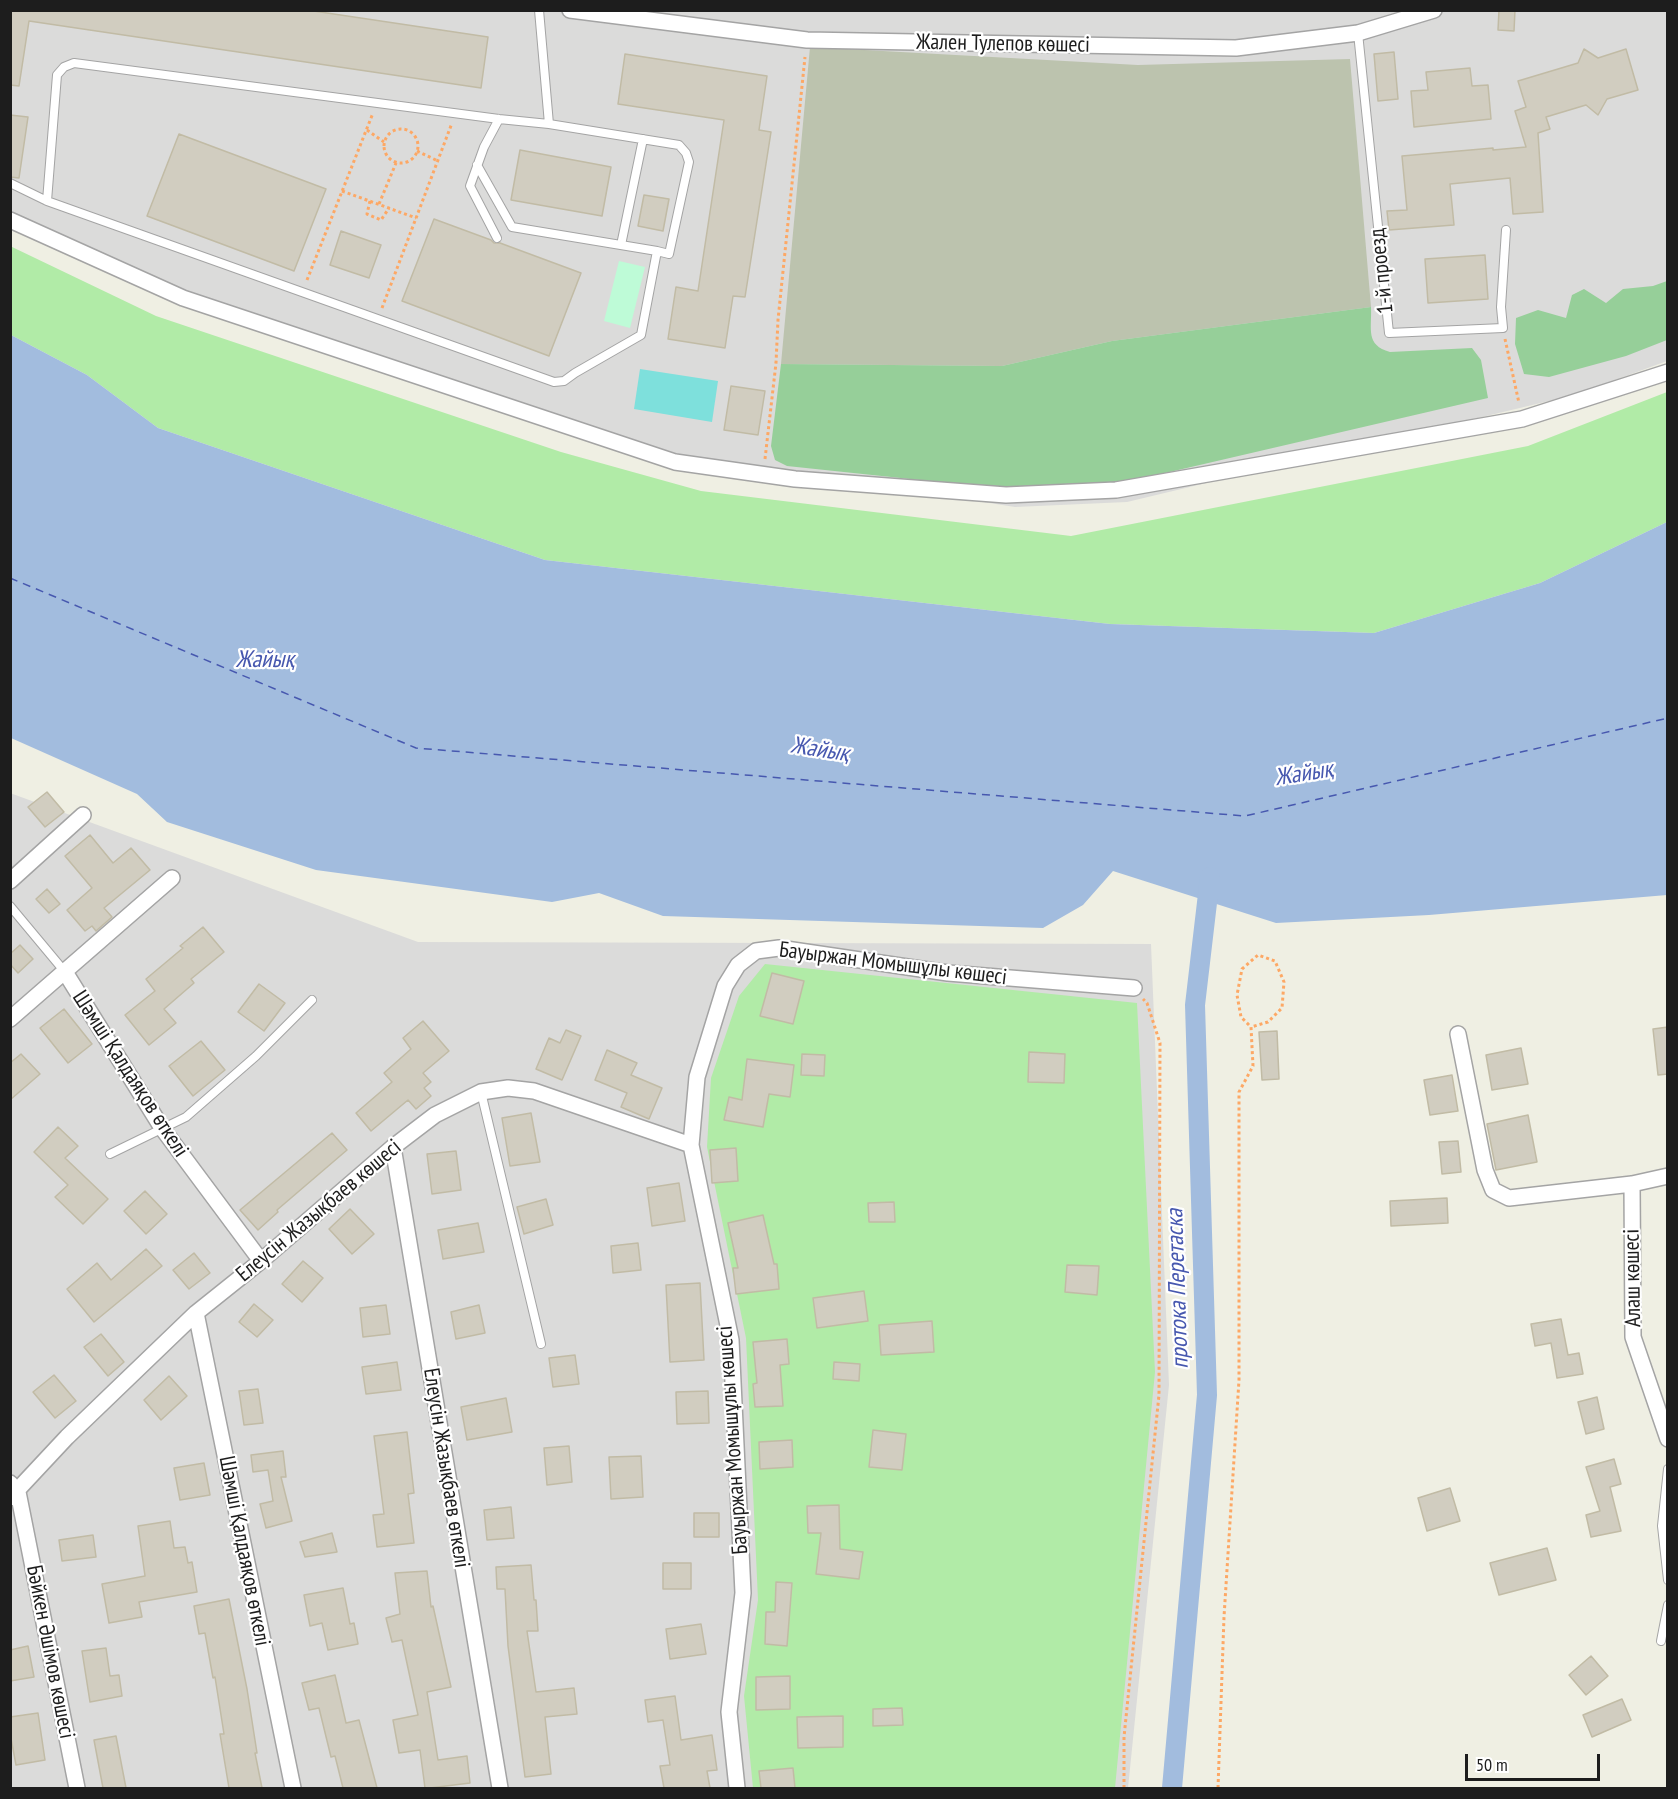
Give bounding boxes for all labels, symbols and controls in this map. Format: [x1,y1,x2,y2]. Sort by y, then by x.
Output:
street label: Жален Тулепов көшесі [916,29,1090,59]
street label: 1-й проезд [1364,227,1400,315]
water label: Жайық [236,646,294,674]
water label: Жайық [789,731,851,769]
water label: Жайық [1273,755,1335,793]
street label: Бауыржан Момышұлы көшесі [778,937,1008,991]
street label: Шәмші Қалдаяқов өткелі [66,986,194,1162]
street label: Елеусін Жазықбаев көшесі [231,1134,407,1288]
water label: протока Перетаска [1161,1208,1195,1370]
street label: Алаш көшесі [1619,1229,1647,1327]
street label: Бауыржан Момышұлы көшесі [712,1325,754,1555]
street label: Елеусін Жазықбаев өткелі [417,1366,475,1570]
street label: Шәмші Қалдаяқов өткелі [213,1454,275,1648]
street label: Бәйкен Әшімов көшесі [20,1563,80,1741]
scale bar [1468,1742,1603,1780]
text: 50 m [1476,1753,1508,1776]

